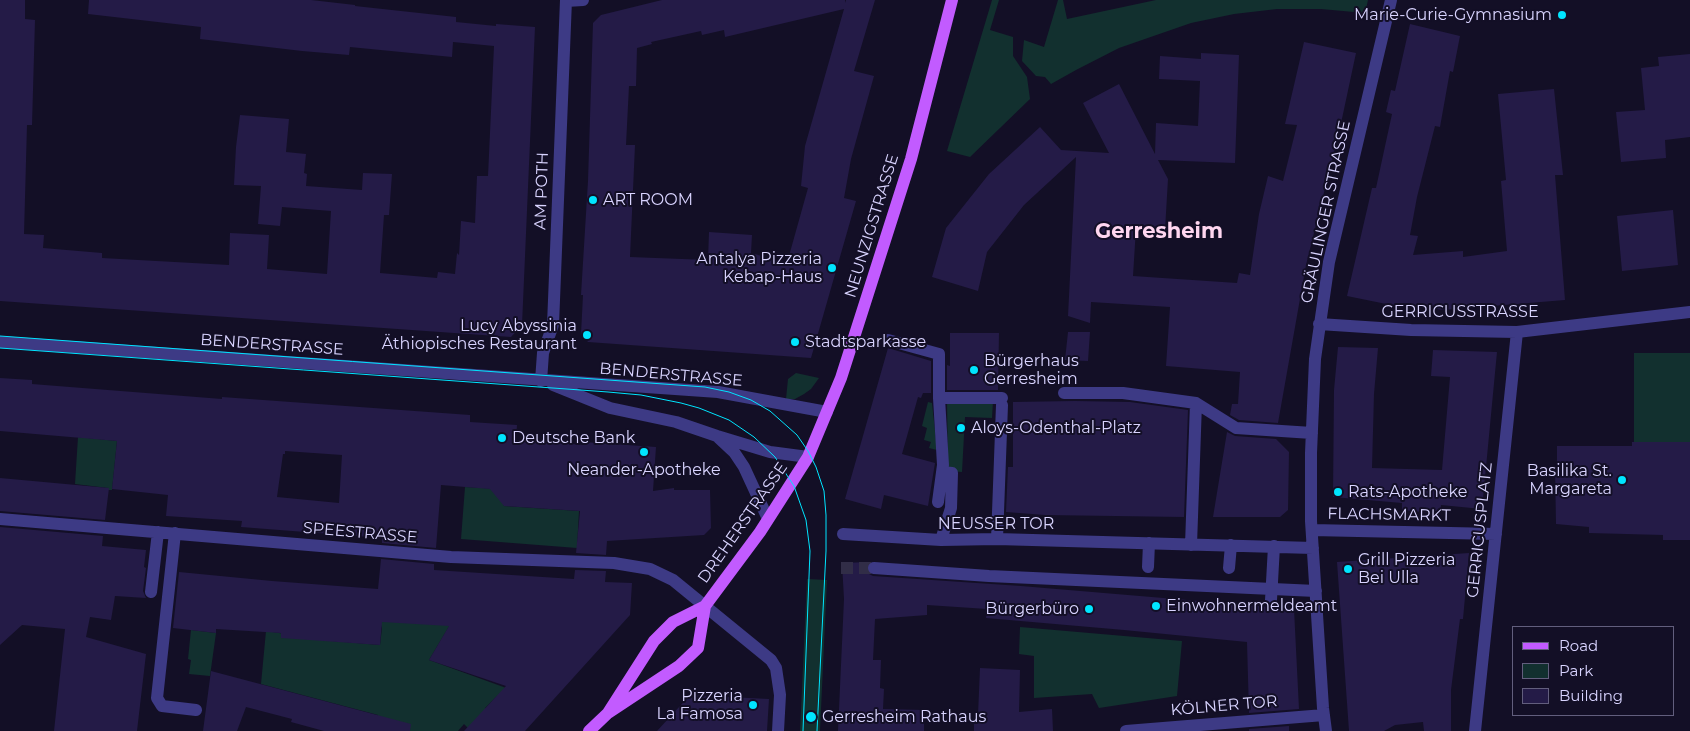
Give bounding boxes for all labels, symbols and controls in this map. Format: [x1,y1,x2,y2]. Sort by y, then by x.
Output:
place label: Marie-Curie-Gymnasium [1354,5,1552,25]
marker: Marie-Curie-Gymnasium [1556,9,1568,21]
street label: GRÄULINGER STRASSE [1297,119,1355,305]
street label: AM POTH [531,152,553,230]
street label: NEUNZIGSTRASSE [841,152,903,300]
place label: ART ROOM [603,190,693,210]
marker: ART ROOM [587,194,599,206]
district label: Gerresheim [1095,219,1223,245]
place label: Antalya Pizzeria Kebap-Haus [696,249,822,287]
marker: Antalya Pizzeria Kebap-Haus [826,262,838,274]
street label: GERRICUSSTRASSE [1381,302,1539,322]
place label: Lucy Abyssinia Äthiopisches Restaurant [382,316,577,354]
marker: Lucy Abyssinia Äthiopisches Restaurant [581,329,593,341]
street label: BENDERSTRASSE [200,330,344,360]
place label: Stadtsparkasse [805,332,926,352]
marker: Stadtsparkasse [789,336,801,348]
place label: Bürgerhaus Gerresheim [984,351,1079,389]
street label: BENDERSTRASSE [599,359,743,391]
marker: Bürgerhaus Gerresheim [968,364,980,376]
place label: Aloys-Odenthal-Platz [971,418,1141,438]
marker: Aloys-Odenthal-Platz [955,422,967,434]
place label: Deutsche Bank [512,428,635,448]
marker: Deutsche Bank [496,432,508,444]
marker: Neander-Apotheke [638,446,650,458]
street label: DREHERSTRASSE [694,459,792,587]
place label: Neander-Apotheke [567,460,721,480]
street label: GERRICUSPLATZ [1463,461,1497,599]
place label: Basilika St. Margareta [1527,461,1612,499]
marker: Basilika St. Margareta [1616,474,1628,486]
place label: Rats-Apotheke [1348,482,1467,502]
marker: Rats-Apotheke [1332,486,1344,498]
street label: FLACHSMARKT [1327,504,1451,526]
street label: NEUSSER TOR [938,514,1054,534]
street label: SPEESTRASSE [302,518,418,548]
place label: Grill Pizzeria Bei Ulla [1358,550,1455,588]
marker: Grill Pizzeria Bei Ulla [1342,563,1354,575]
place label: Einwohnermeldeamt [1166,596,1337,616]
place label: Bürgerbüro [985,599,1079,619]
marker: Einwohnermeldeamt [1150,600,1162,612]
marker: Bürgerbüro [1083,603,1095,615]
legend [1512,626,1675,716]
text: Road [1559,636,1598,655]
text: Park [1559,661,1593,680]
place label: Pizzeria La Famosa [656,686,743,724]
text: Building [1559,686,1623,705]
street label: KÖLNER TOR [1170,692,1278,720]
marker: Pizzeria La Famosa [747,699,759,711]
place label: Gerresheim Rathaus [822,707,986,727]
marker: Gerresheim Rathaus [804,710,818,724]

